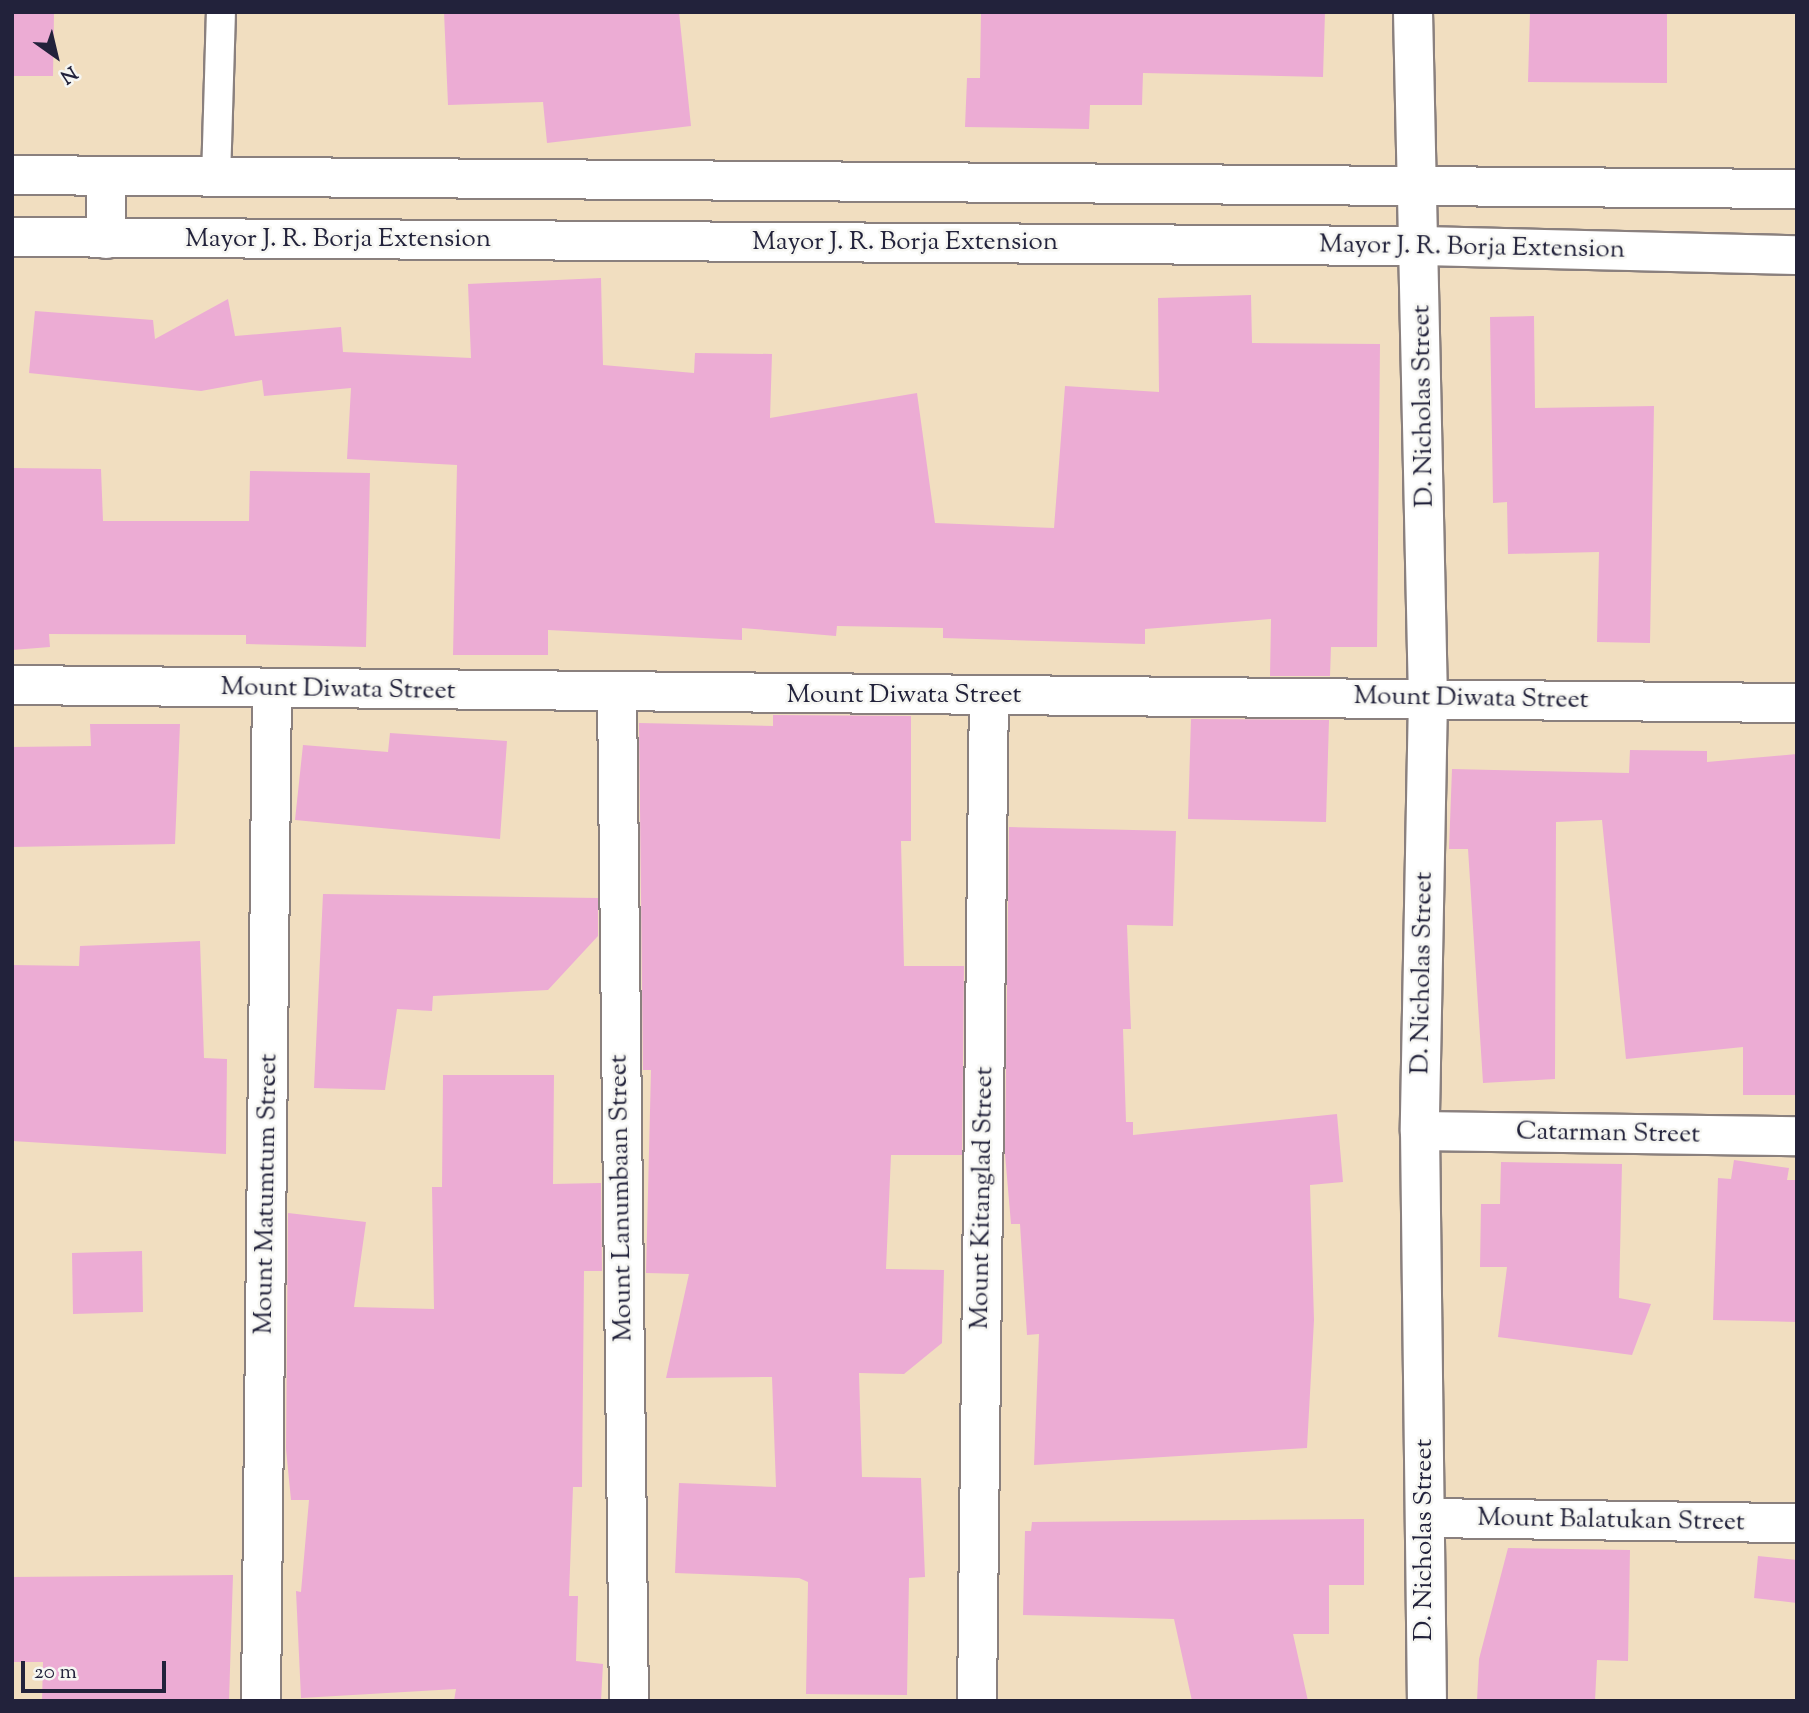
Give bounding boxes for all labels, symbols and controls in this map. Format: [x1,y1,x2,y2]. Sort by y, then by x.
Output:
north arrow [21,21,91,91]
text: N [54,58,82,89]
street label: Mayor J. R. Borja Extension [185,224,491,256]
street label: Mayor J. R. Borja Extension [752,227,1058,259]
street label: Mayor J. R. Borja Extension [1319,230,1625,266]
street label: D. Nicholas Street [1407,304,1441,508]
street label: Mount Diwata Street [220,672,456,708]
street label: Mount Diwata Street [787,680,1021,712]
street label: Mount Diwata Street [1353,681,1589,717]
street label: D. Nicholas Street [1406,871,1440,1075]
street label: Mount Matumtum Street [249,1053,285,1335]
street label: Mount Lanumbaan Street [604,1054,640,1342]
street label: Mount Kitanglad Street [965,1066,1001,1330]
street label: Catarman Street [1516,1117,1700,1151]
street label: D. Nicholas Street [1409,1439,1441,1641]
street label: Mount Balatukan Street [1477,1503,1745,1539]
scale bar [24,1646,170,1690]
text: 20 m [34,1658,77,1688]

